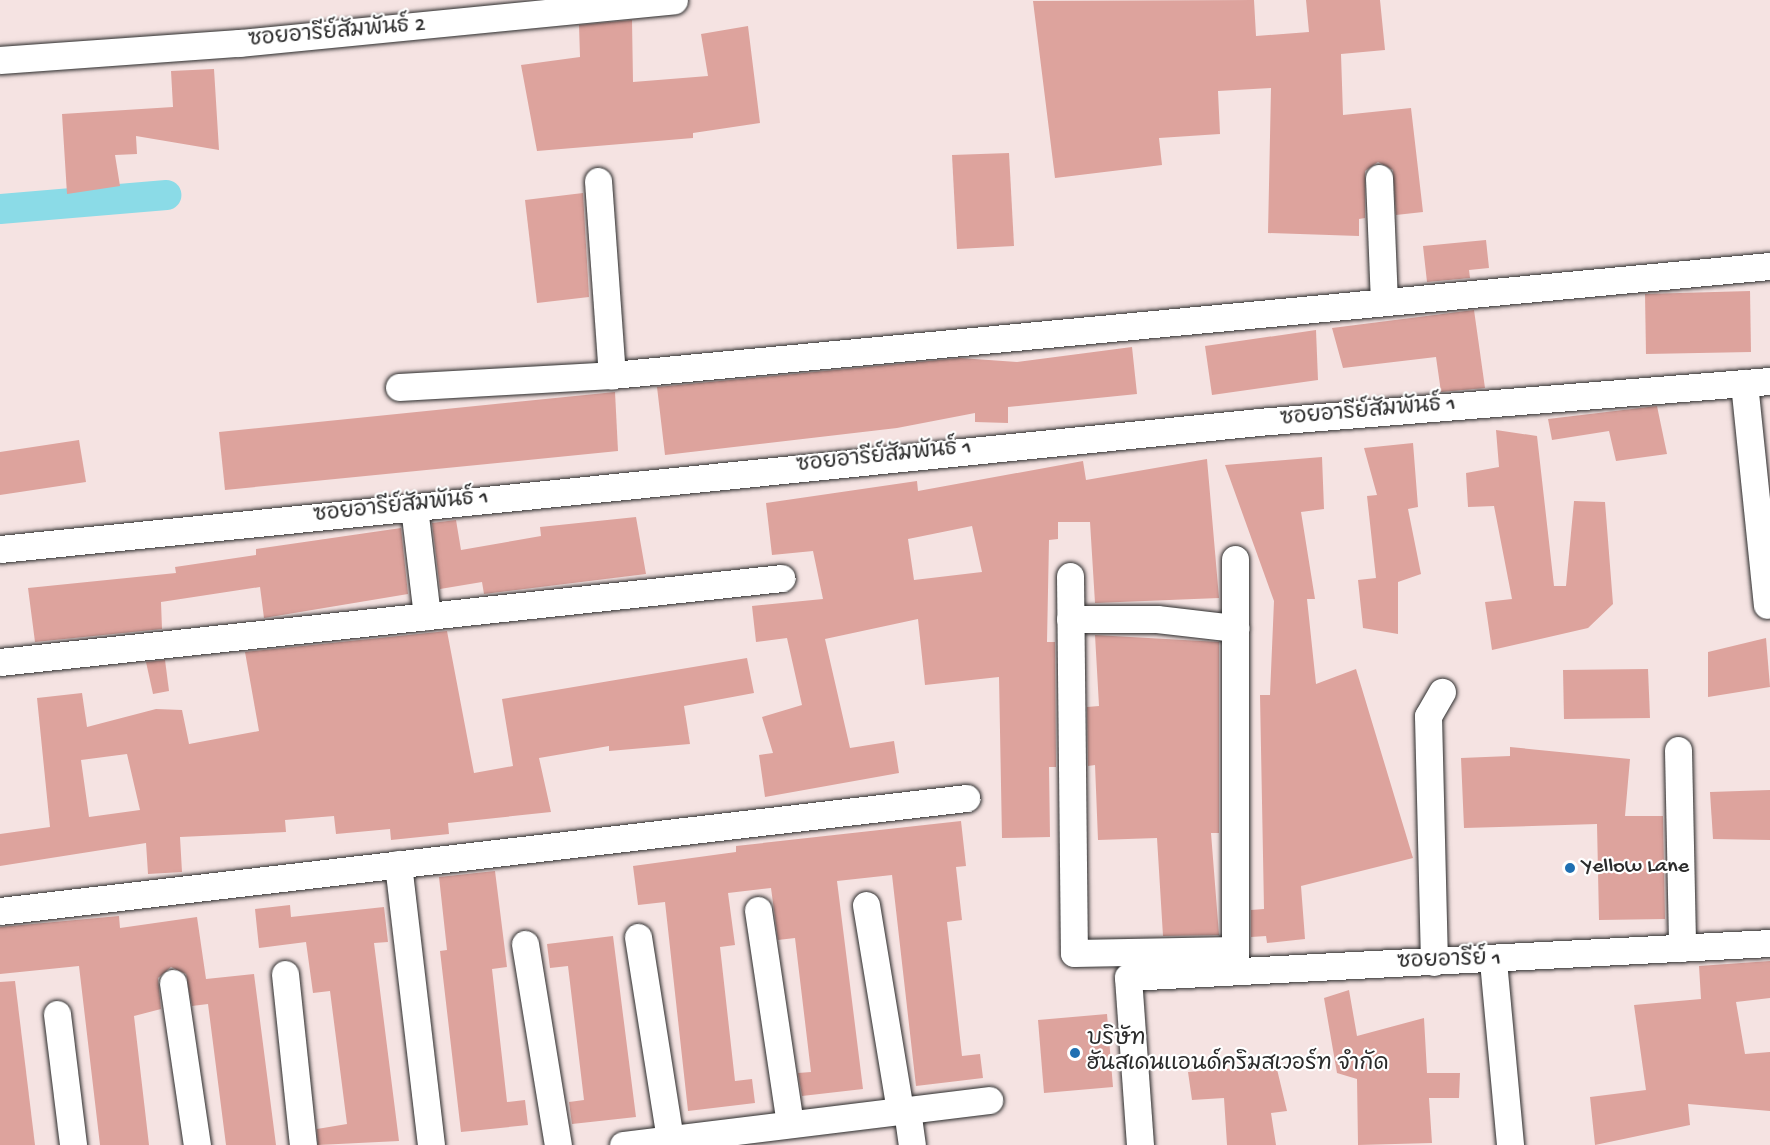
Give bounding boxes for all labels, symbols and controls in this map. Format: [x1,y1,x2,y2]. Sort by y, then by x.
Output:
street label: ซอยอารีย์สัมพันธ์ 2 [247,13,427,55]
street label: ซอยอารีย์สัมพันธ์ 1 [1279,392,1457,434]
street label: ซอยอารีย์สัมพันธ์ 1 [795,436,973,480]
street label: ซอยอารีย์สัมพันธ์ 1 [312,486,490,530]
place label: Yellow Lane [1582,855,1689,881]
marker: Yellow Lane [1563,861,1577,875]
street label: ซอยอารีย์ 1 [1397,947,1501,977]
place label: บริษัท ฮันสเดนแอนด์คริมสเวอร์ท จำกัด [1087,1027,1388,1078]
marker: บริษัท ฮันสเดนแอนด์คริมสเวอร์ท จำกัด [1068,1046,1082,1060]

